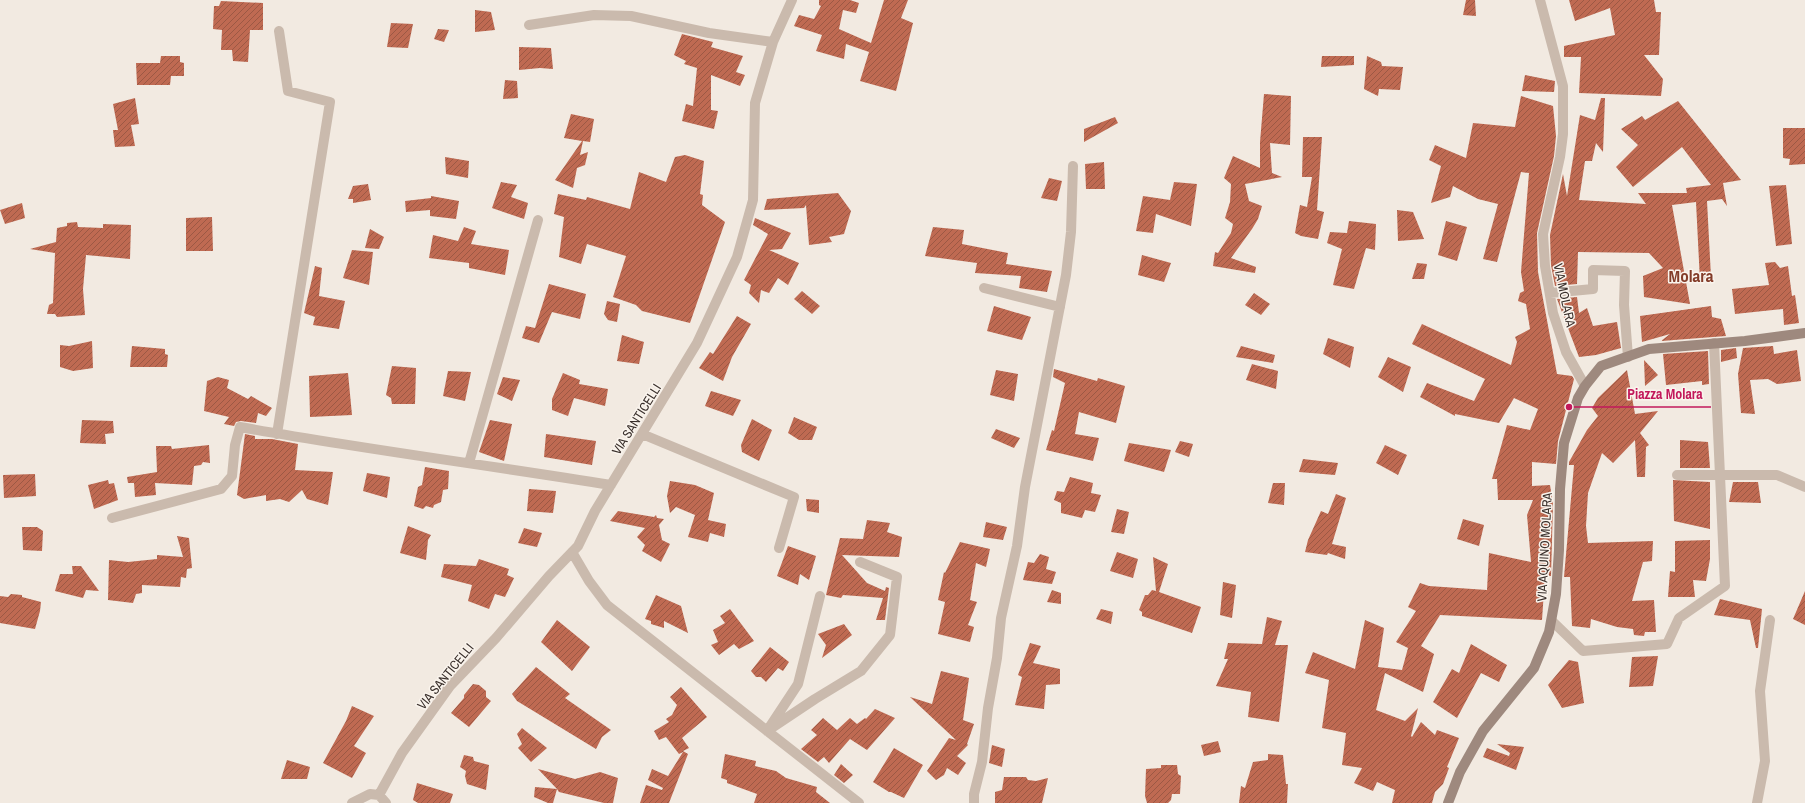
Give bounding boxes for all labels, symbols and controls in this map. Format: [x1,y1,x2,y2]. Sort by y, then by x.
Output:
street label: VIA MOLARA [1549,262,1580,329]
district label: Molara [1669,264,1714,287]
street label: VIA SANTICELLI [608,381,665,458]
callout: Piazza Molara [1619,381,1711,407]
text: Piazza Molara [1627,385,1703,403]
street label: VIA AQUINO MOLARA [1533,491,1556,602]
street label: VIA SANTICELLI [413,640,477,713]

